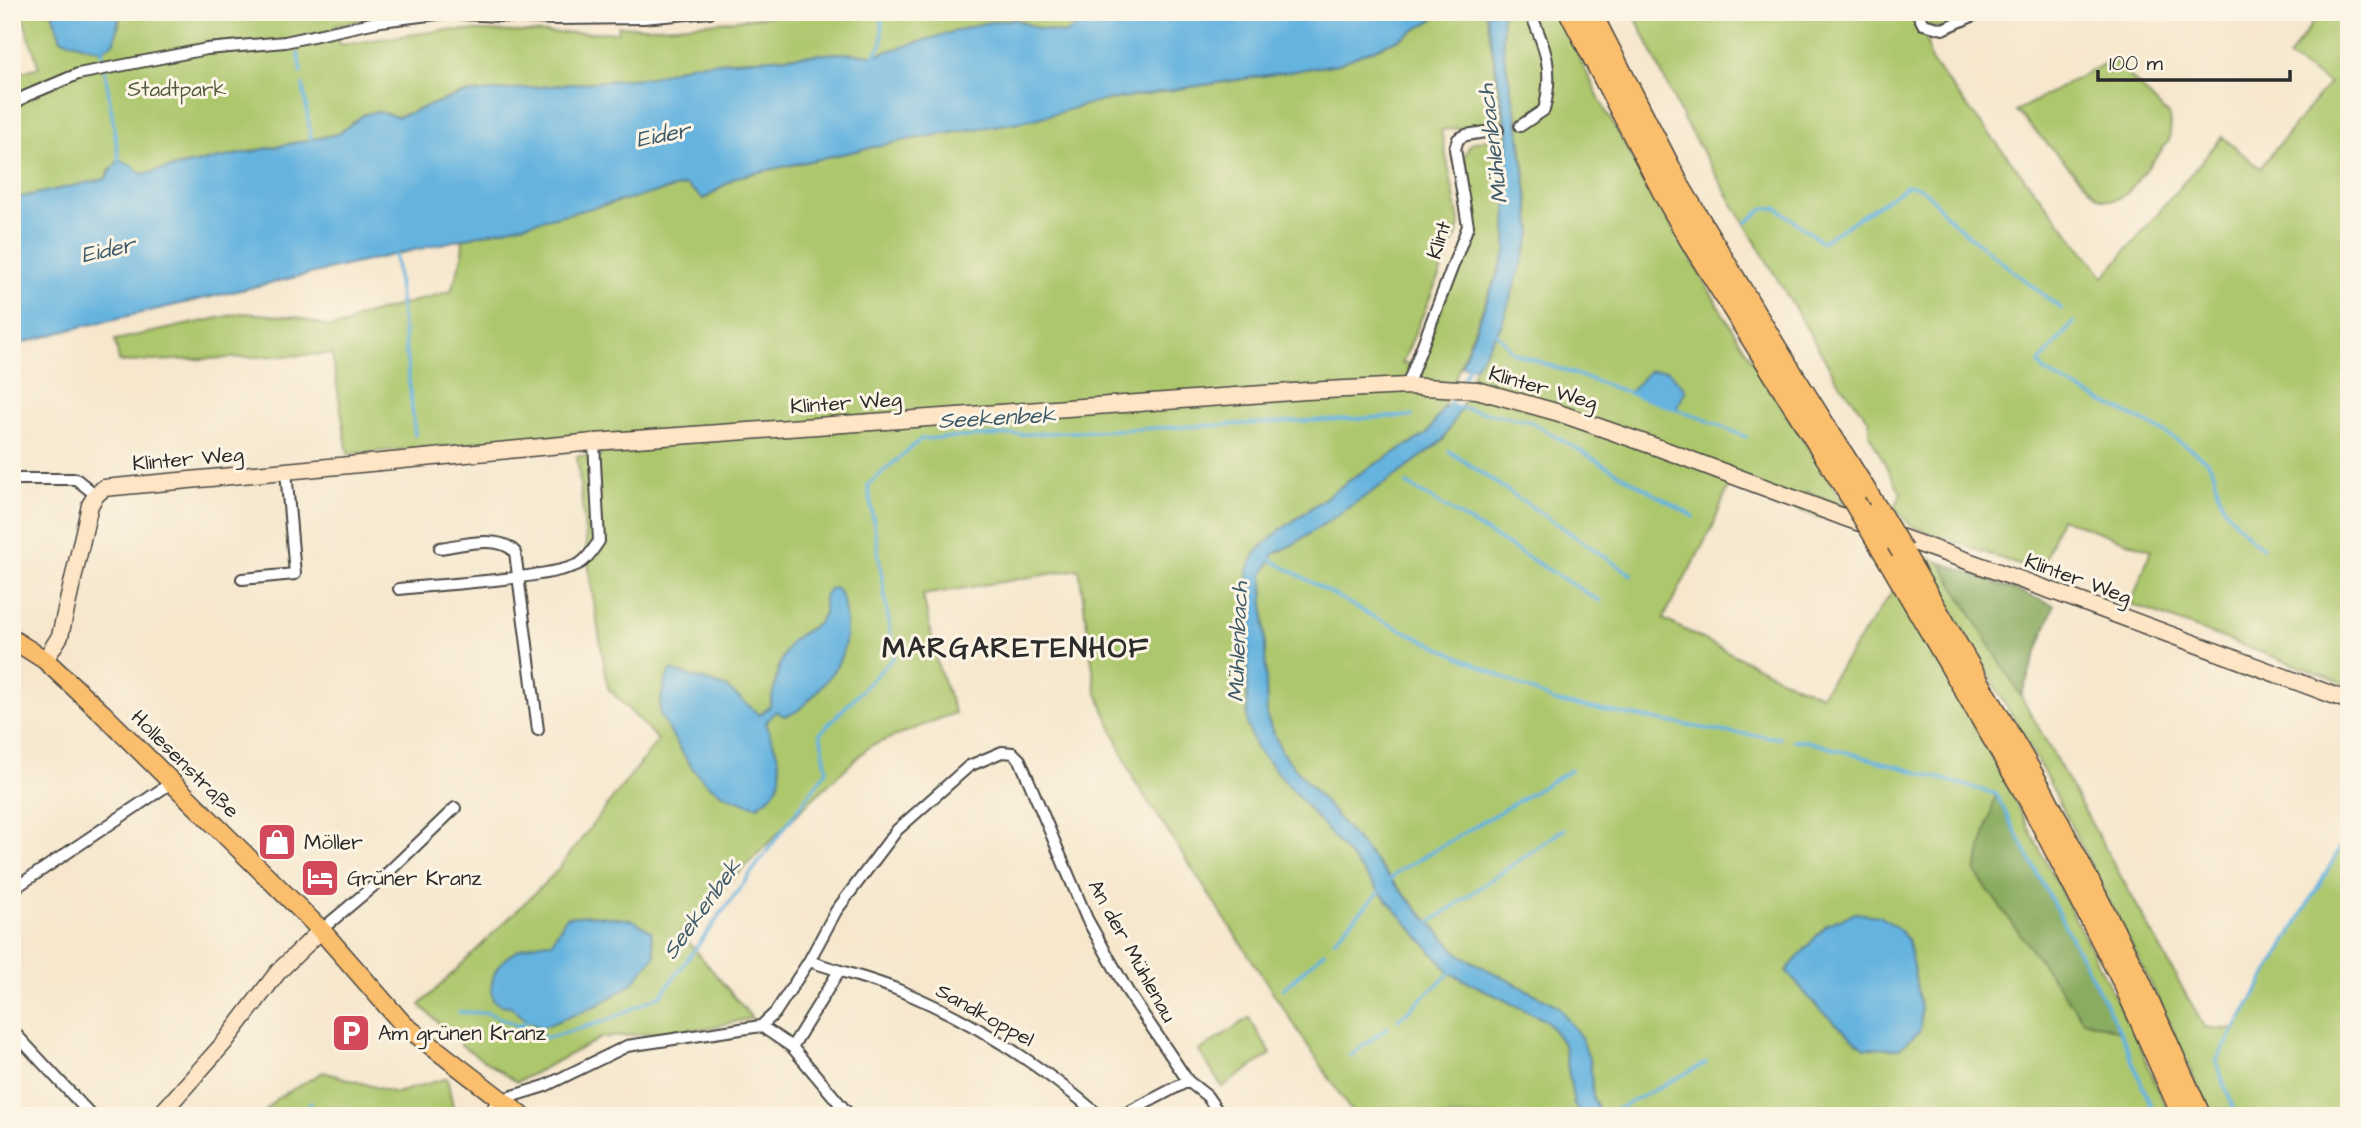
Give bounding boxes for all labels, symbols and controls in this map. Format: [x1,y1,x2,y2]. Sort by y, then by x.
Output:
scale bar [2098,38,2291,82]
text: 100 m [2109,49,2164,78]
park label: Stadtpark [128,75,226,105]
water label: Mühlenbach [1470,81,1516,206]
water label: Eider [633,114,695,156]
street label: Klint [1420,217,1459,262]
water label: Eider [78,228,140,271]
street label: Klinter Weg [1485,359,1601,419]
street label: Klinter Weg [789,385,903,423]
water label: Seekenbek [938,399,1057,437]
street label: Klinter Weg [131,440,245,480]
street label: Klinter Weg [2020,546,2135,614]
water label: Mühlenbach [1220,580,1256,703]
district label: MARGARETENHOF [882,629,1150,668]
street label: Hollesenstraße [124,703,246,825]
shop icon: Möller [256,821,298,863]
place label: Möller [304,828,363,857]
water label: Seekenbek [655,851,750,966]
hotel icon: Grüner Kranz [299,857,341,899]
place label: Grüner Kranz [347,864,482,893]
street label: An der Mühlenau [1081,874,1183,1028]
street label: Sandkoppel [930,976,1039,1055]
parking icon: Am grünen Kranz [330,1012,372,1054]
place label: Am grünen Kranz [378,1019,547,1050]

